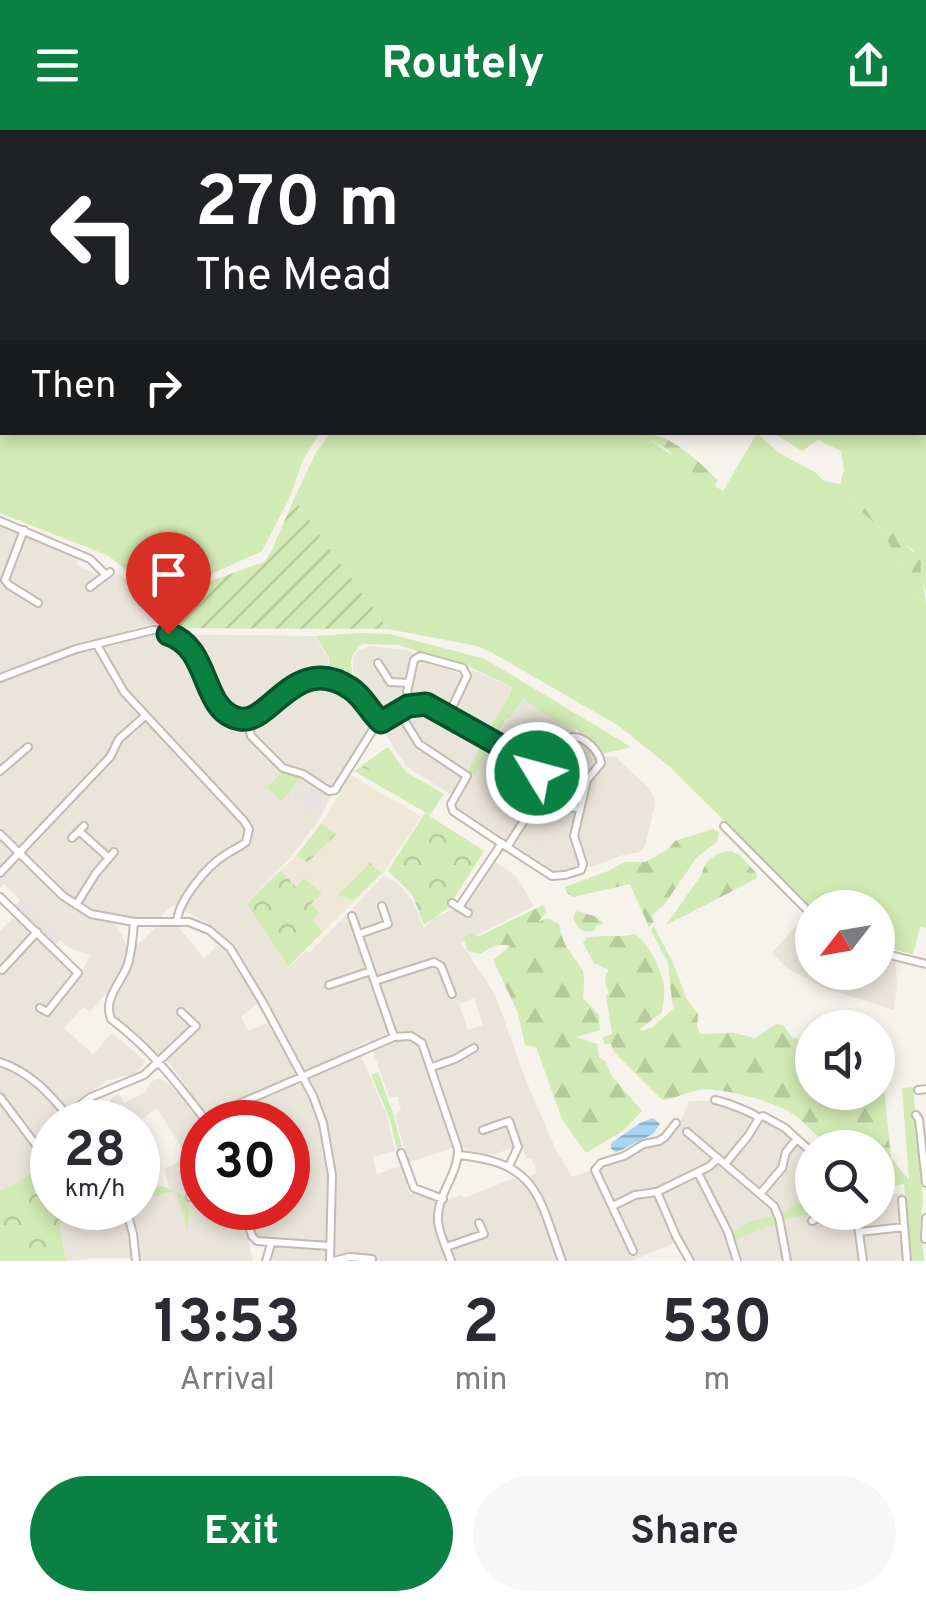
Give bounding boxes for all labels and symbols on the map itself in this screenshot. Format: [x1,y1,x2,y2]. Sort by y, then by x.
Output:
pin [126,532,211,635]
position arrow [485,721,589,825]
north arrow [795,890,895,990]
speed limit sign: 30 [180,1100,310,1230]

